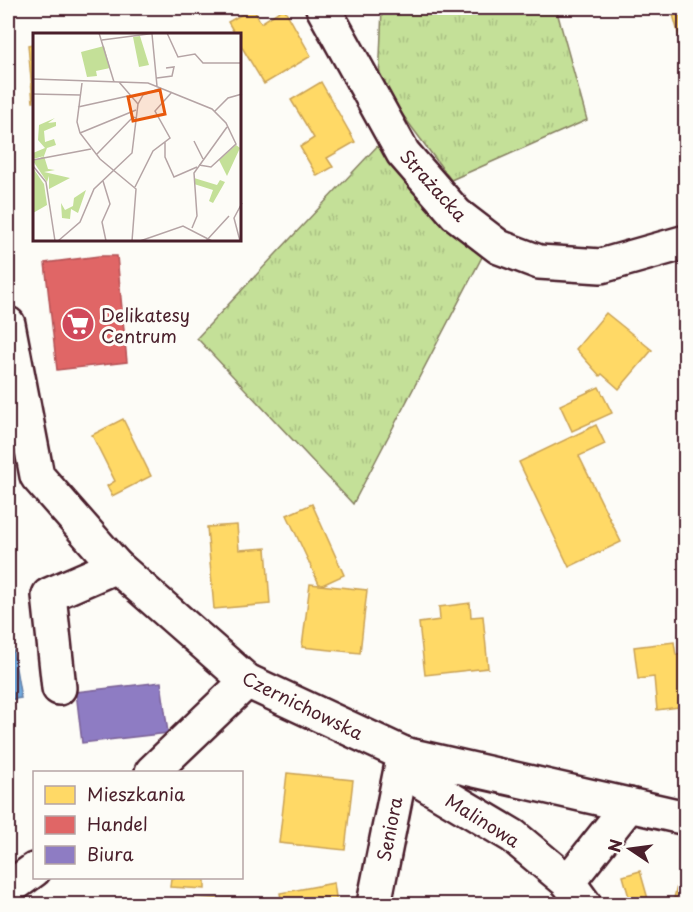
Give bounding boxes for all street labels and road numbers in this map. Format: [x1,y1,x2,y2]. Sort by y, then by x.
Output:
street label: Strażacka [394,143,474,228]
street label: Czernichowska [238,664,369,746]
street label: Malinowa [441,786,526,854]
street label: Seniora [370,794,408,864]

